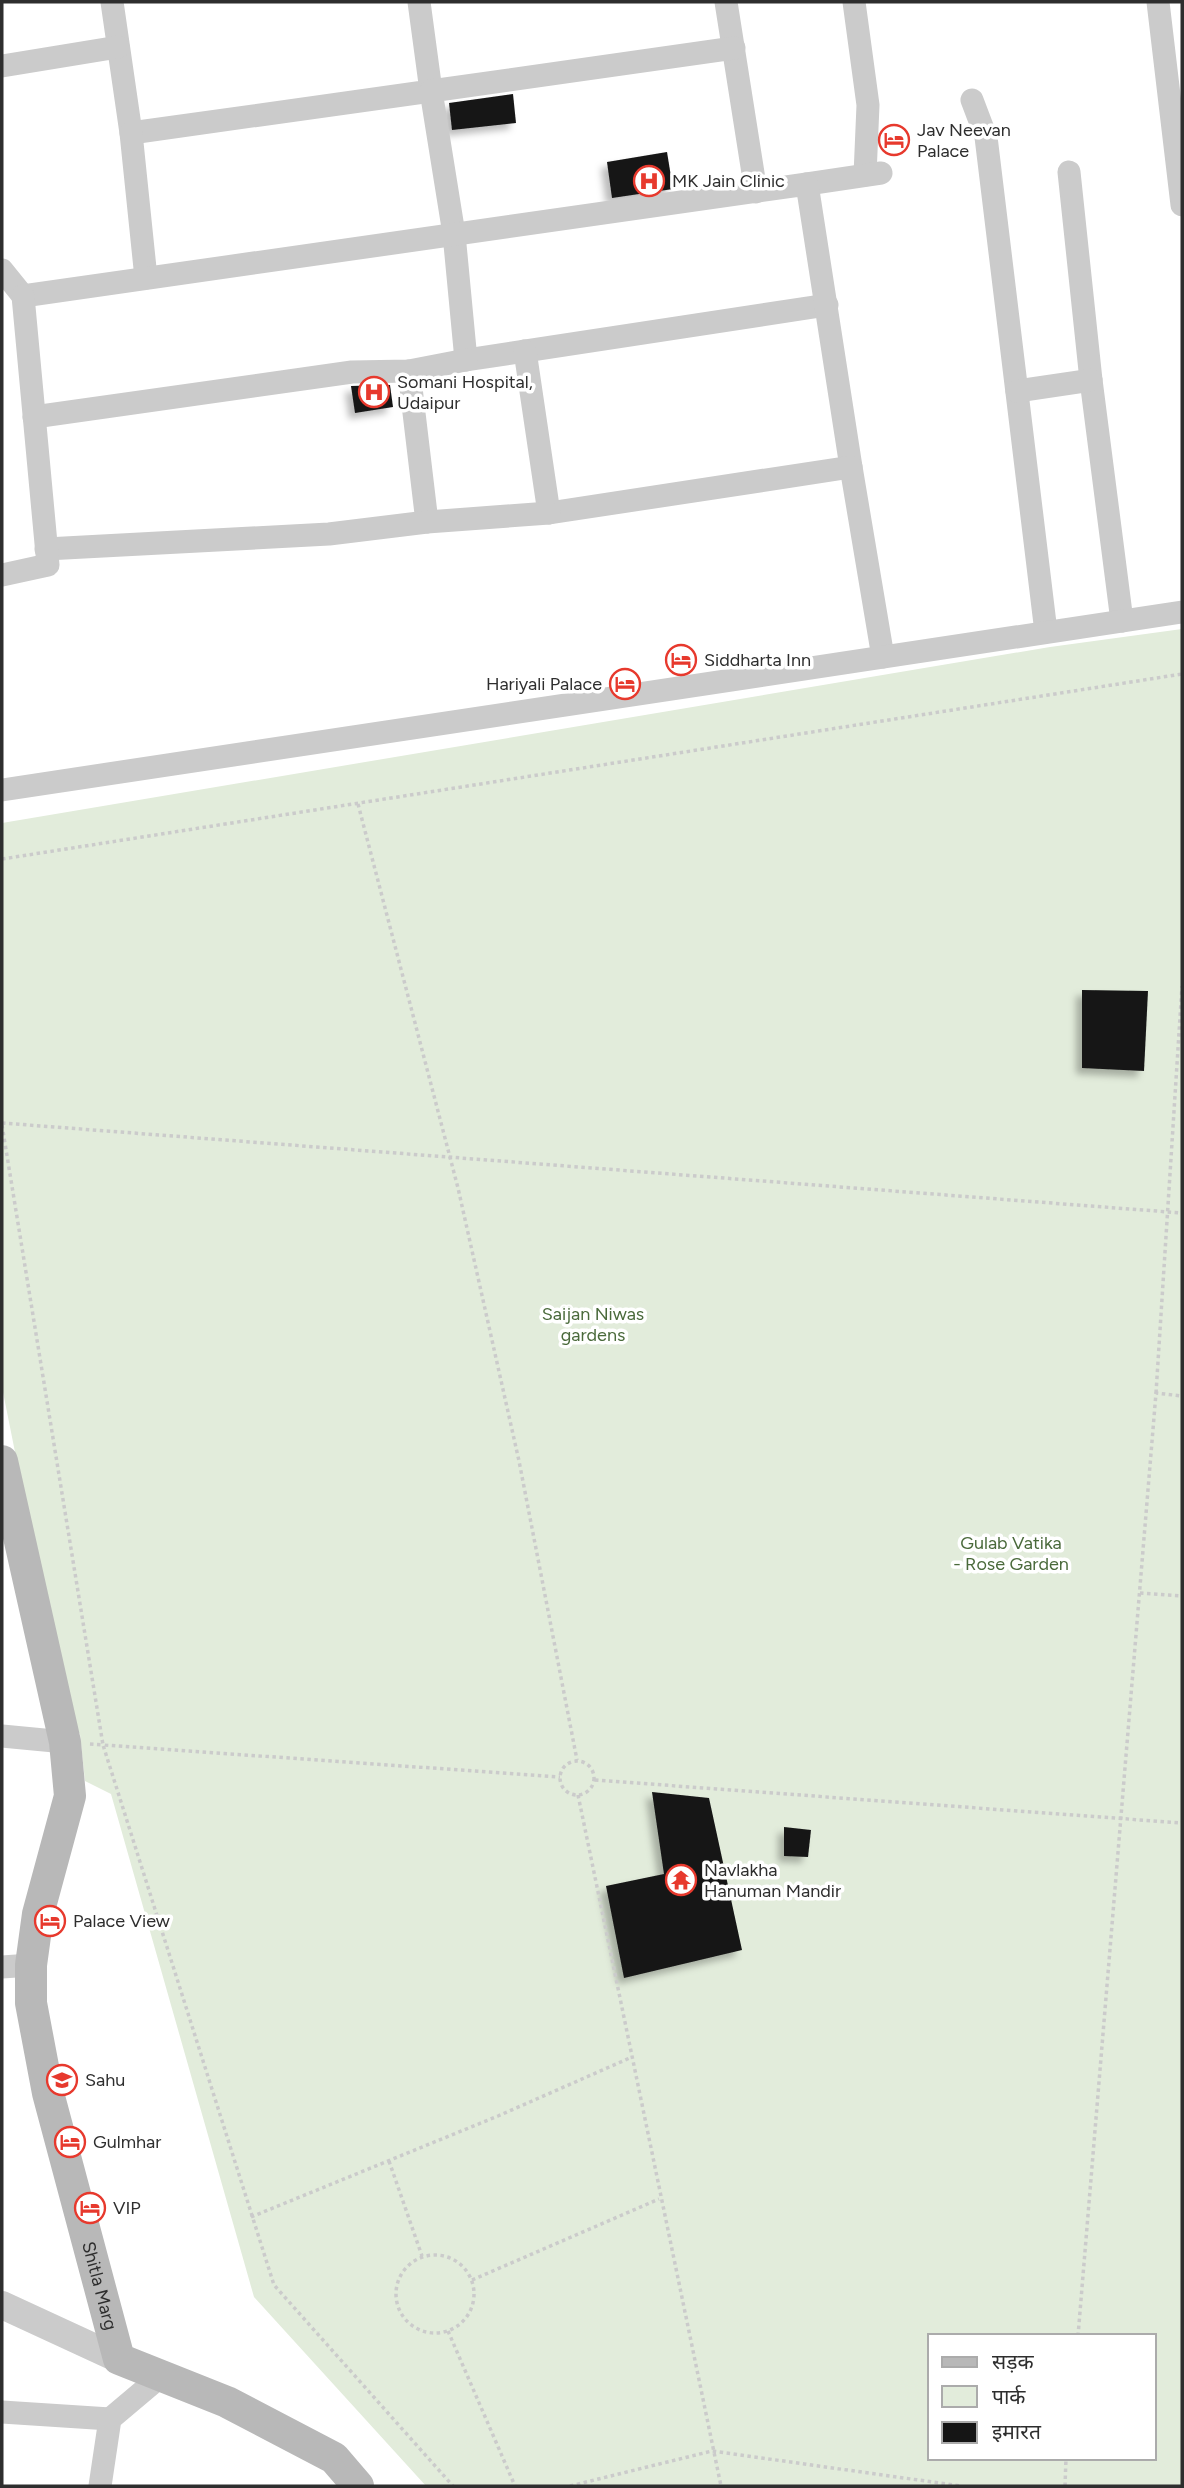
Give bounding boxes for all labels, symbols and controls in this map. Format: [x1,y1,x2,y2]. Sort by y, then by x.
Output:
place label: Jav Neevan Palace [917,119,1011,162]
hotel icon: Jav Neevan Palace [877,123,911,157]
hospital icon: MK Jain Clinic [632,164,666,198]
place label: MK Jain Clinic [672,170,785,192]
place label: Somani Hospital, Udaipur [397,371,533,414]
hospital icon: Somani Hospital, Udaipur [357,375,391,409]
hotel icon: Siddharta Inn [664,643,698,677]
place label: Siddharta Inn [704,649,811,671]
hotel icon: Hariyali Palace [608,667,642,701]
place label: Hariyali Palace [486,673,602,695]
park label: Saijan Niwas gardens [542,1303,644,1346]
park label: Gulab Vatika - Rose Garden [953,1532,1069,1575]
place label: Navlakha Hanuman Mandir [704,1859,841,1902]
temple icon: Navlakha Hanuman Mandir [664,1863,698,1897]
hotel icon: Palace View [33,1904,67,1938]
place label: Palace View [73,1910,170,1932]
school or university icon: Sahu [45,2063,79,2097]
place label: Sahu [85,2069,125,2091]
hotel icon: Gulmhar [53,2125,87,2159]
place label: Gulmhar [93,2131,161,2153]
hotel icon: VIP [73,2191,107,2225]
place label: VIP [113,2197,141,2219]
street label: Shitla Marg [77,2239,122,2332]
legend [928,2334,1156,2460]
text: सड़क [992,2349,1034,2374]
text: पार्क [992,2384,1026,2409]
text: इमारत [992,2419,1042,2444]

